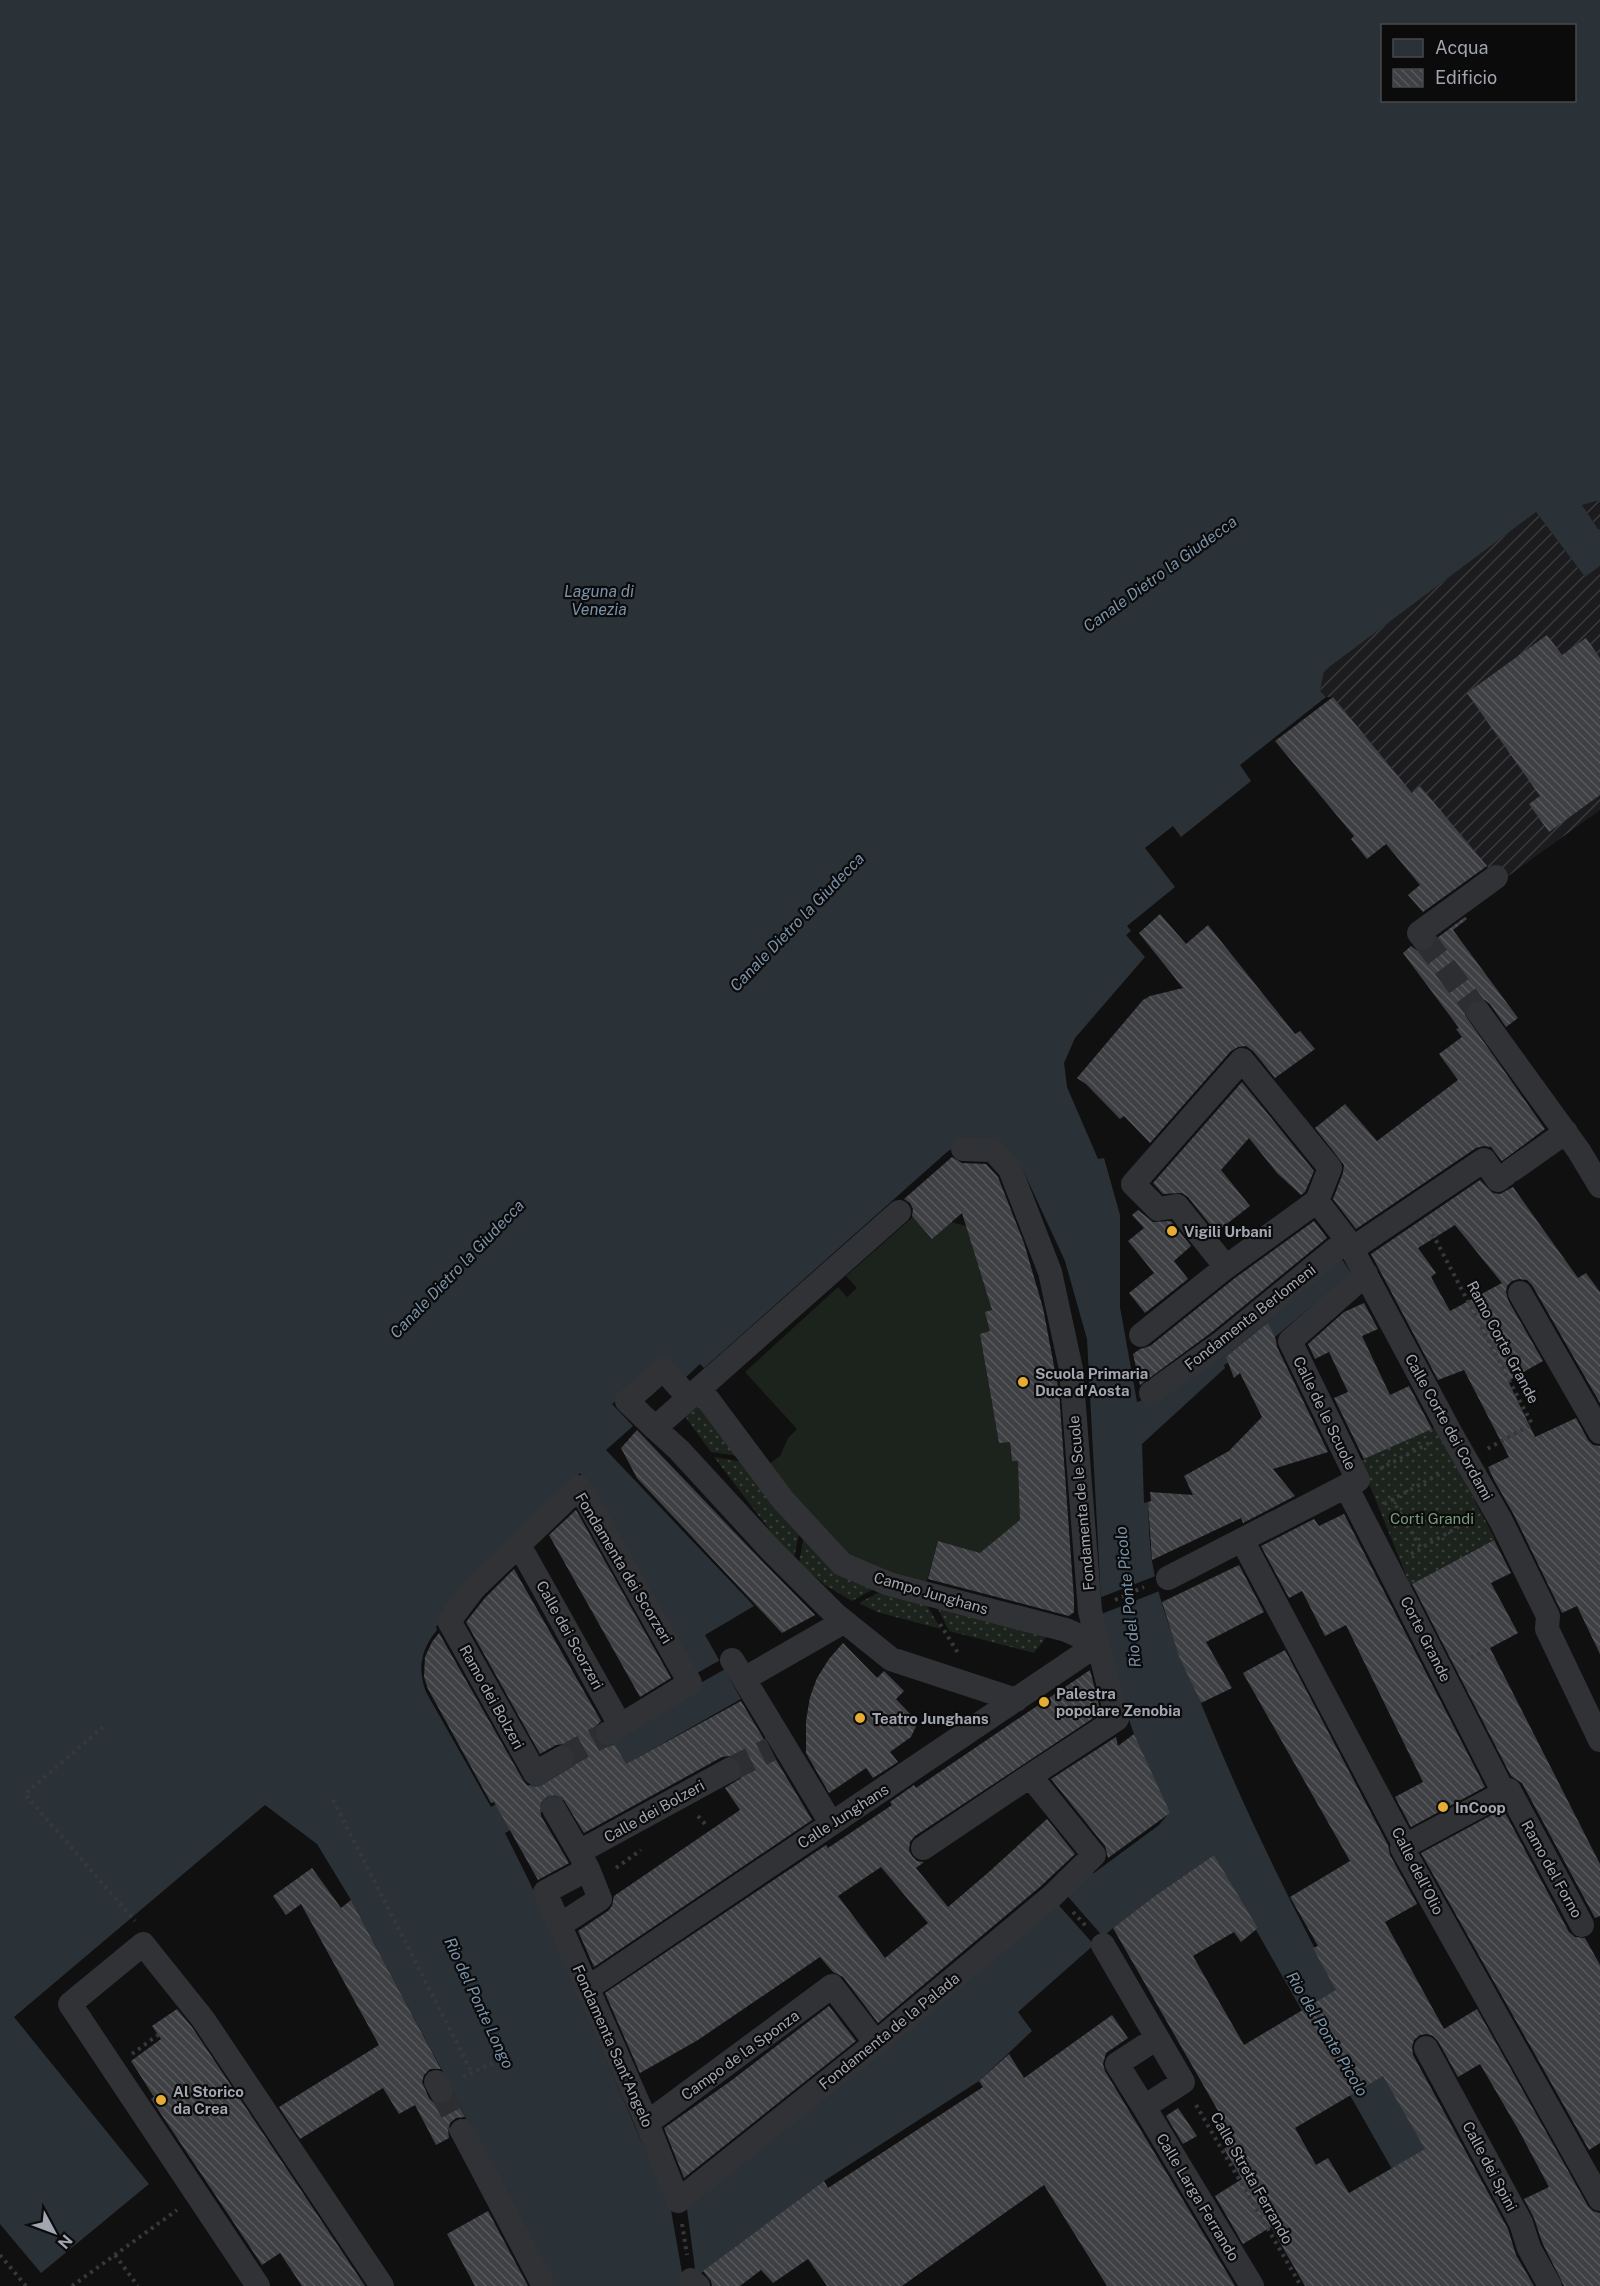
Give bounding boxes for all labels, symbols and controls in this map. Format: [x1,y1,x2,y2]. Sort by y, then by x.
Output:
legend [1381,24,1576,102]
text: Acqua [1435,37,1488,58]
text: Edificio [1435,67,1497,88]
water label: Canale Dietro la Giudecca [1080,512,1240,636]
water label: Laguna di Venezia [564,582,634,619]
water label: Canale Dietro la Giudecca [726,849,868,995]
water label: Canale Dietro la Giudecca [386,1196,528,1342]
place label: Vigili Urbani [1184,1223,1272,1240]
marker: Vigili Urbani [1165,1224,1179,1238]
street label: Fondamenta Berlomeni [1181,1261,1319,1373]
street label: Ramo Corte Grande [1463,1278,1543,1406]
street label: Calle Corte dei Cordami [1402,1351,1496,1503]
street label: Calle de le Scuole [1290,1354,1360,1472]
place label: Scuola Primaria Duca d'Aosta [1035,1365,1148,1399]
marker: Scuola Primaria Duca d'Aosta [1016,1375,1030,1389]
street label: Fondamenta de le Scuole [1065,1415,1097,1591]
street label: Fondamenta dei Scorzeri [572,1489,676,1647]
park label: Corti Grandi [1390,1510,1474,1527]
water label: Rio del Ponte Picolo [1111,1525,1145,1669]
street label: Campo Junghans [872,1569,990,1617]
street label: Calle dei Scorzeri [533,1578,607,1692]
street label: Corte Grande [1397,1594,1455,1684]
street label: Ramo dei Bolzeri [456,1642,528,1752]
place label: Palestra popolare Zenobia [1056,1685,1181,1719]
marker: Palestra popolare Zenobia [1037,1695,1051,1709]
place label: Teatro Junghans [872,1710,989,1727]
marker: Teatro Junghans [853,1711,867,1725]
street label: Calle dei Bolzeri [601,1776,707,1846]
street label: Calle Junghans [794,1780,892,1852]
place label: InCoop [1455,1799,1506,1816]
marker: InCoop [1436,1800,1450,1814]
street label: Ramo del Forno [1518,1817,1586,1921]
street label: Calle dell'Olio [1389,1824,1447,1918]
water label: Rio del Ponte Longo [440,1934,518,2072]
street label: Fondamenta Sant'Angelo [569,1962,657,2130]
water label: Rio del Ponte Picolo [1282,1968,1372,2100]
street label: Fondamenta de la Palada [815,1969,963,2093]
street label: Campo de la Sponza [678,2007,802,2103]
place label: Al Storico da Crea [173,2083,244,2117]
marker: Al Storico da Crea [154,2093,168,2107]
street label: Calle Streta Ferrando [1207,2109,1297,2247]
street label: Calle dei Spini [1459,2118,1521,2214]
street label: Calle Larga Ferrando [1153,2130,1243,2264]
north arrow [24,2202,84,2262]
text: N [54,2231,76,2252]

